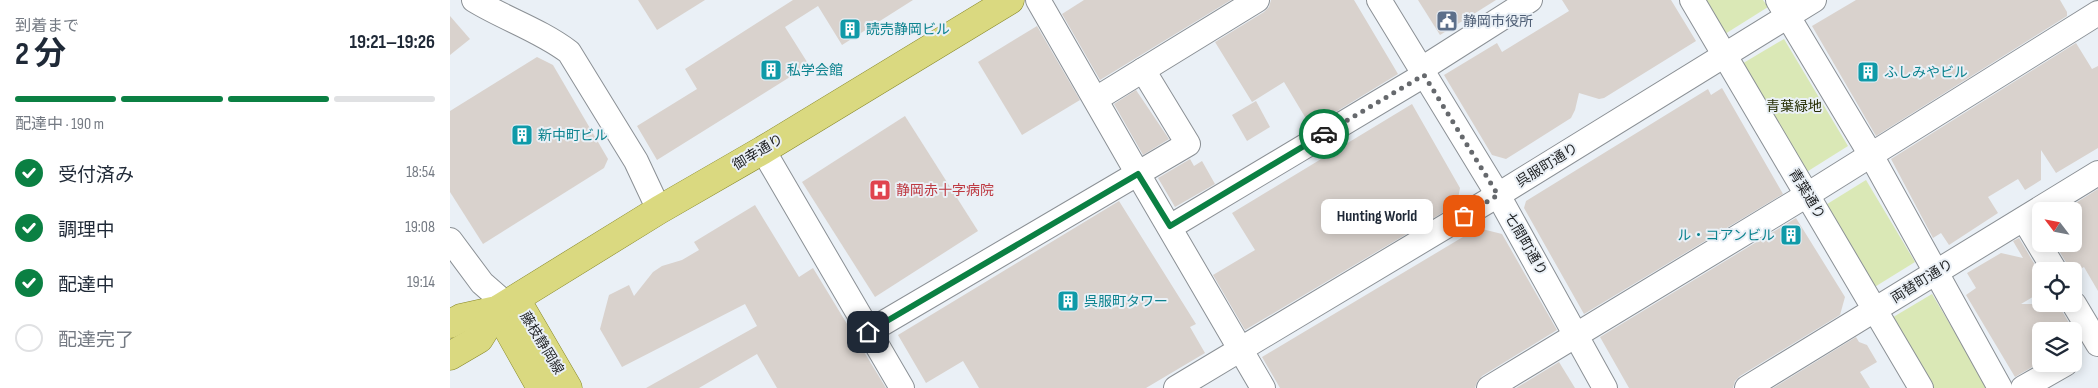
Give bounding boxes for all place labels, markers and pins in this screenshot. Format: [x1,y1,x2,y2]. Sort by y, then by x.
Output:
public building icon: 静岡市役所 [1435,9,1459,33]
place label: 静岡市役所 [1463,13,1533,30]
building icon: 読売静岡ビル [838,17,862,41]
place label: 読売静岡ビル [866,21,950,38]
building icon: 私学会館 [759,58,783,82]
building icon: ふしみやビル [1856,60,1880,84]
place label: 私学会館 [787,62,843,79]
place label: ふしみやビル [1884,64,1968,81]
building icon: 新中町ビル [510,123,534,147]
place label: 新中町ビル [538,127,608,144]
hospital icon: 静岡赤十字病院 [868,178,892,202]
place label: 静岡赤十字病院 [896,182,994,199]
pin [1443,195,1485,237]
callout: Hunting World [1322,198,1434,234]
building icon: ル・コアンビル [1779,223,1803,247]
place label: ル・コアンビル [1678,227,1775,244]
building icon: 呉服町タワー [1056,289,1080,313]
place label: 呉服町タワー [1084,293,1168,310]
pin [847,311,889,353]

